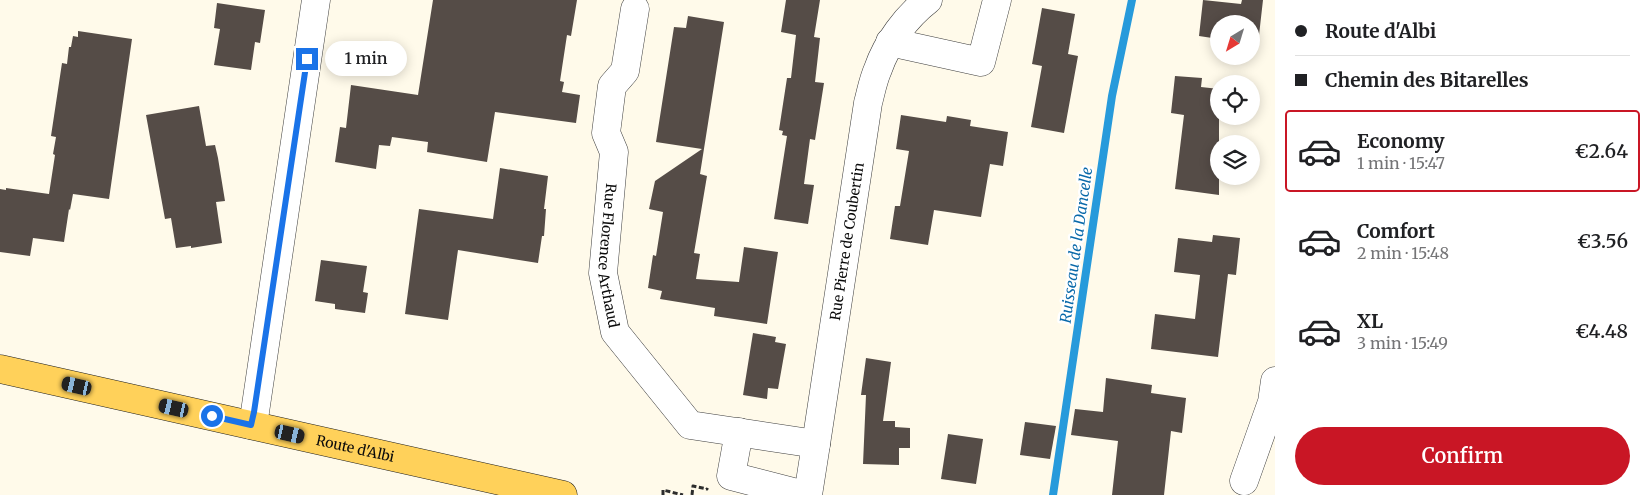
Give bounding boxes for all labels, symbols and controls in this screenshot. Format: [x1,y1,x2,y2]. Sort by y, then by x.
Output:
north arrow [1210,15,1260,65]
map controls [1210,15,1260,185]
text: Route d'Albi [1325,19,1436,43]
callout: 1 min [324,42,407,76]
route end [296,48,318,70]
text: 1 min [344,48,388,68]
text: Chemin des Bitarelles [1325,68,1529,92]
button: locate [1210,75,1260,125]
icon: car [1297,129,1342,174]
text: Economy [1357,129,1445,153]
button: layers [1210,135,1260,185]
text: €2.64 [1575,139,1628,163]
text: 1 min · 15:47 [1357,153,1445,173]
street label: Rue Pierre de Coubertin [826,161,868,322]
water label: Ruisseau de la Dancelle [1056,165,1096,324]
street label: Rue Florence Arthaud [594,183,623,330]
icon: car [1297,219,1342,264]
text: Comfort [1357,219,1435,243]
text: €3.56 [1577,229,1628,253]
text: 2 min · 15:48 [1357,243,1449,263]
icon: car [1297,309,1342,354]
text: XL [1357,309,1383,333]
text: €4.48 [1575,319,1628,343]
text: 3 min · 15:49 [1357,333,1448,353]
car [60,375,93,397]
car [157,397,190,419]
route start [201,405,223,427]
car [273,423,306,445]
button: Confirm [1295,427,1630,485]
street label: Route d'Albi [314,431,397,466]

